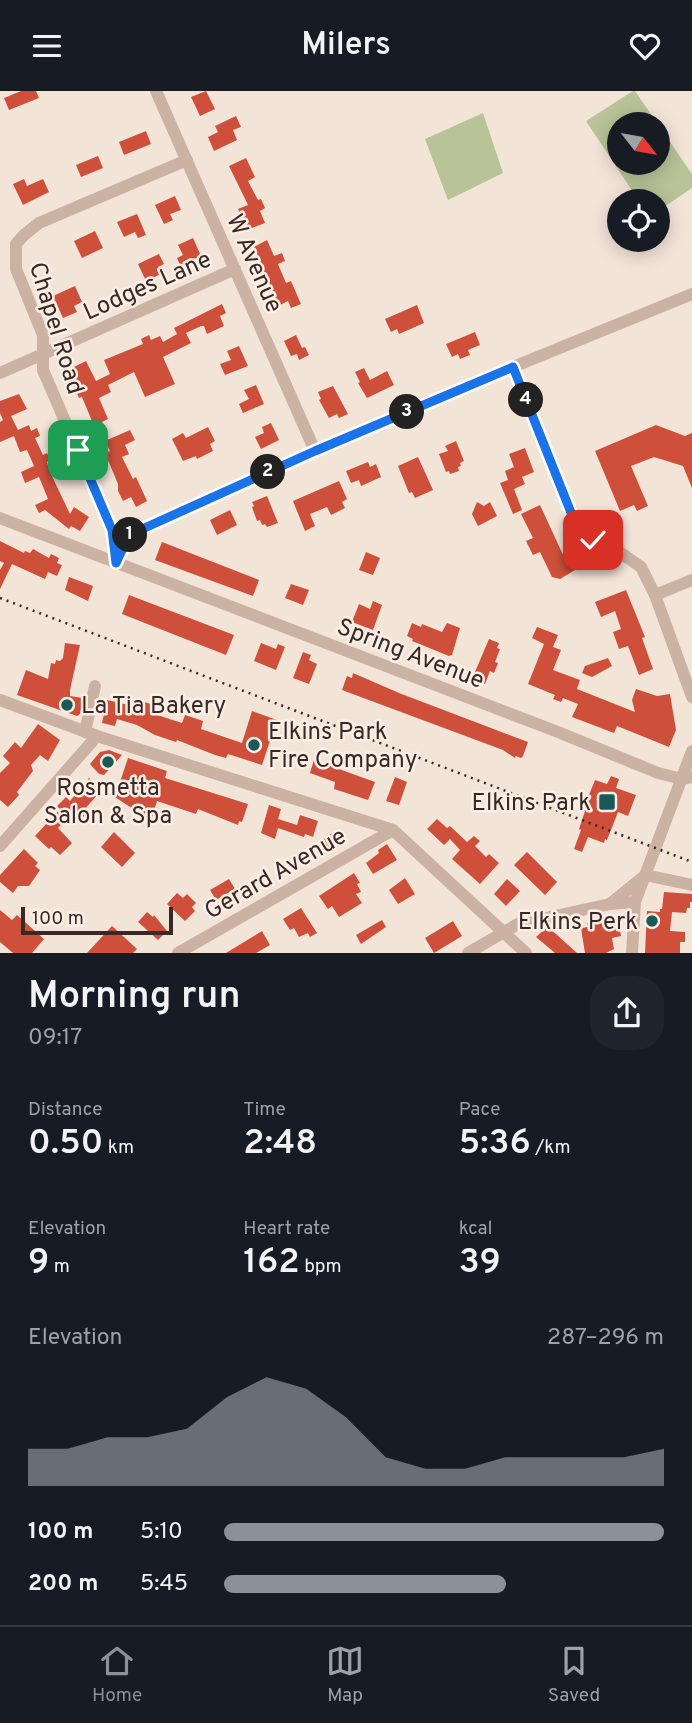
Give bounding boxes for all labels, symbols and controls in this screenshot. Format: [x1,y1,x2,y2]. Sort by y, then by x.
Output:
text: Milers [301,26,391,66]
icon: menu [28,27,66,65]
icon: heart [626,27,664,65]
north arrow [607,112,670,175]
map controls [607,112,670,252]
button: locate [607,189,670,252]
street label: W Avenue [218,210,288,318]
street label: Lodges Lane [79,245,216,328]
street label: Chapel Road [21,259,89,398]
pin: 4 [508,383,544,417]
text: 4 [519,387,532,411]
pin: 3 [390,395,424,429]
text: 3 [401,399,412,423]
pin [48,420,108,480]
icon: arrive [59,431,97,469]
pin: 2 [250,455,286,489]
text: 2 [262,459,273,483]
pin [563,510,623,570]
pin: 1 [113,517,148,553]
icon: check [574,521,612,559]
text: 1 [126,522,133,546]
street label: Spring Avenue [332,613,488,697]
place label: La Tia Bakery [81,692,226,722]
marker: La Tia Bakery [59,697,75,713]
place label: Elkins Park Fire Company [268,718,417,776]
marker: Elkins Park Fire Company [246,737,262,753]
marker: Rosmetta Salon & Spa [100,754,116,770]
place label: Rosmetta Salon & Spa [44,774,172,832]
place label: Elkins Park [472,789,591,819]
marker: Elkins Park [597,792,617,812]
street label: Gerard Avenue [200,822,352,927]
scale bar [21,904,173,936]
text: 100 m [32,907,84,931]
place label: Elkins Perk [518,908,638,938]
marker: Elkins Perk [644,913,660,929]
text: Morning run [28,973,241,1022]
button: share [590,976,664,1050]
text: 09:17 [28,1024,82,1053]
text: Distance [28,1098,103,1122]
text: Time [243,1098,286,1122]
text: Pace [459,1098,500,1122]
text: 0.50 [28,1122,103,1166]
text: 2:48 [243,1122,317,1166]
text: 5:36 [459,1122,531,1166]
text: km [103,1136,134,1160]
text: /km [531,1136,571,1160]
text: Elevation [28,1217,106,1241]
text: Heart rate [243,1217,330,1241]
text: kcal [459,1217,492,1241]
text: 9 [28,1241,49,1285]
text: 162 [243,1241,300,1285]
text: 39 [459,1241,501,1285]
text: m [49,1255,70,1279]
text: bpm [300,1255,342,1279]
text: Elevation [28,1324,123,1353]
text: 287–296 m [547,1324,664,1353]
text: 100 m [28,1518,93,1547]
text: 5:10 [140,1518,183,1547]
text: 200 m [28,1570,98,1599]
text: 5:45 [140,1570,188,1599]
tab: Home [92,1642,142,1708]
tab: Map [326,1642,364,1708]
tab: Saved [548,1642,600,1708]

